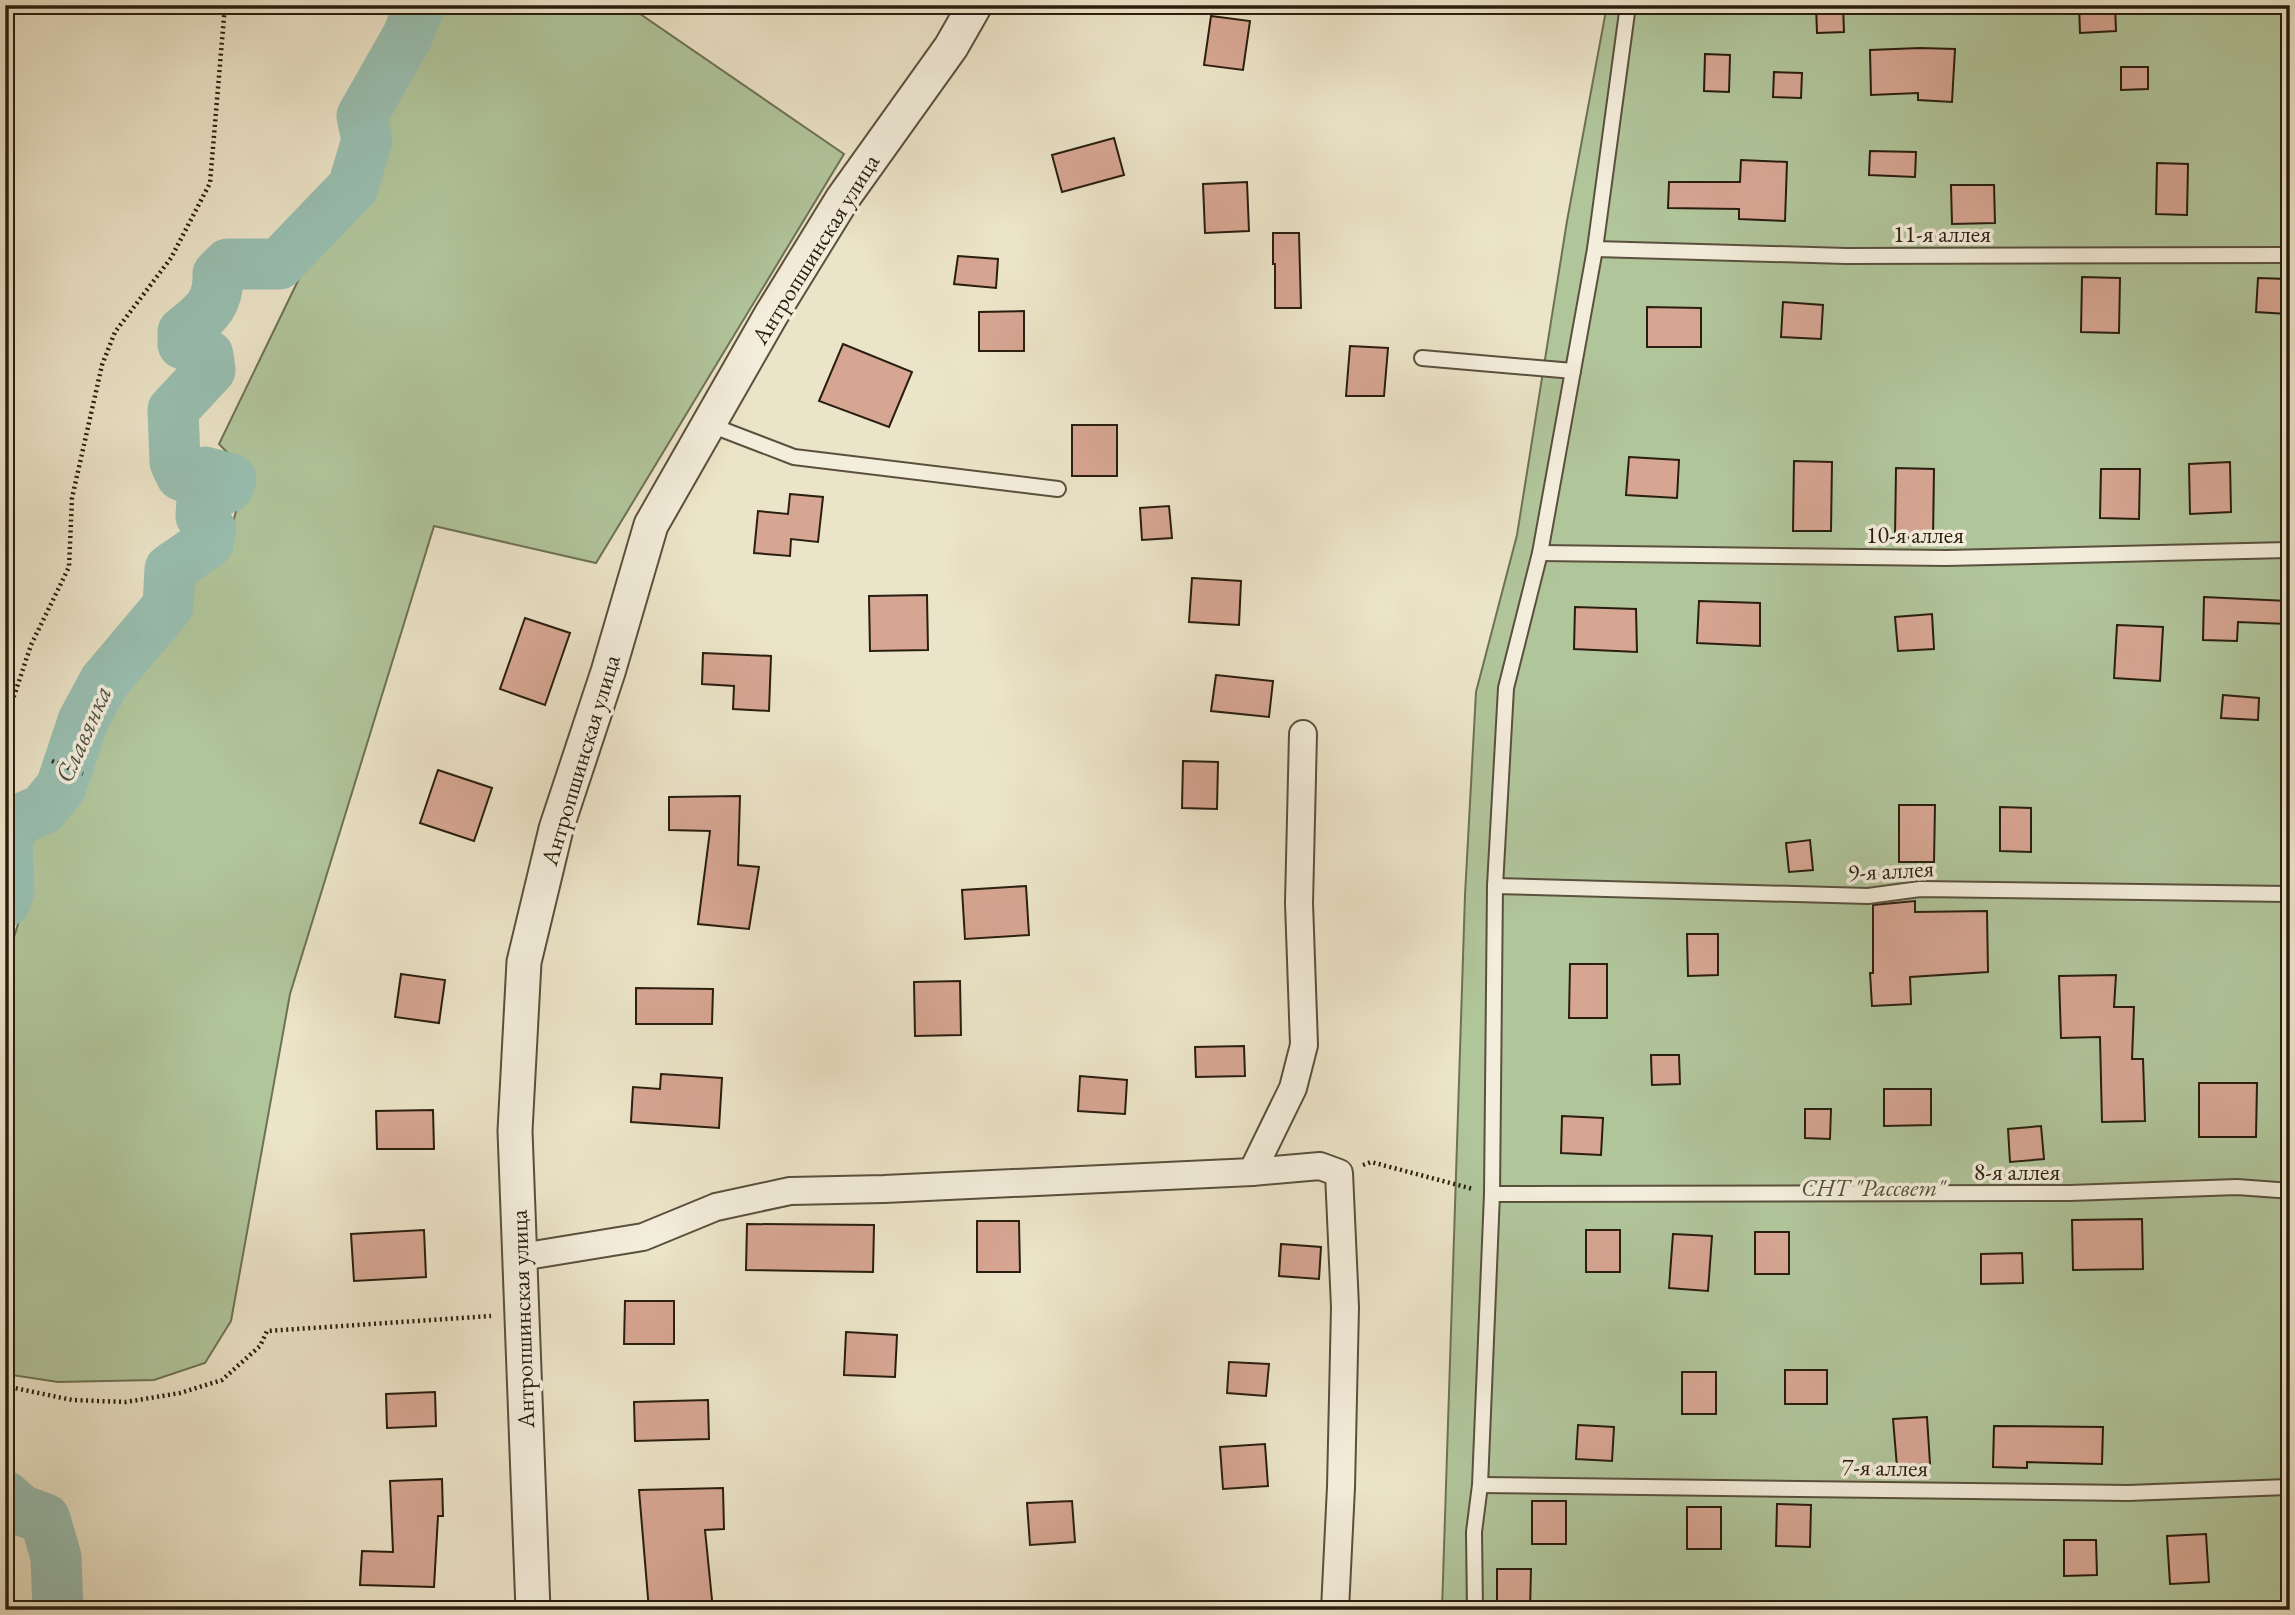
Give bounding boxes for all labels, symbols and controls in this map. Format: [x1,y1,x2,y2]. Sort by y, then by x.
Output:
street label: Антропшинская улица [743,148,886,351]
street label: 11-я аллея [1893,218,1991,249]
street label: 10-я аллея [1866,519,1964,550]
street label: Антропшинская улица [533,650,627,870]
water label: Славянка [47,680,119,788]
street label: 9-я аллея [1847,852,1935,888]
street label: 8-я аллея [1974,1156,2060,1187]
park label: СНТ "Рассвет" [1801,1172,1947,1203]
street label: Антропшинская улица [503,1209,541,1430]
street label: 7-я аллея [1842,1451,1929,1483]

